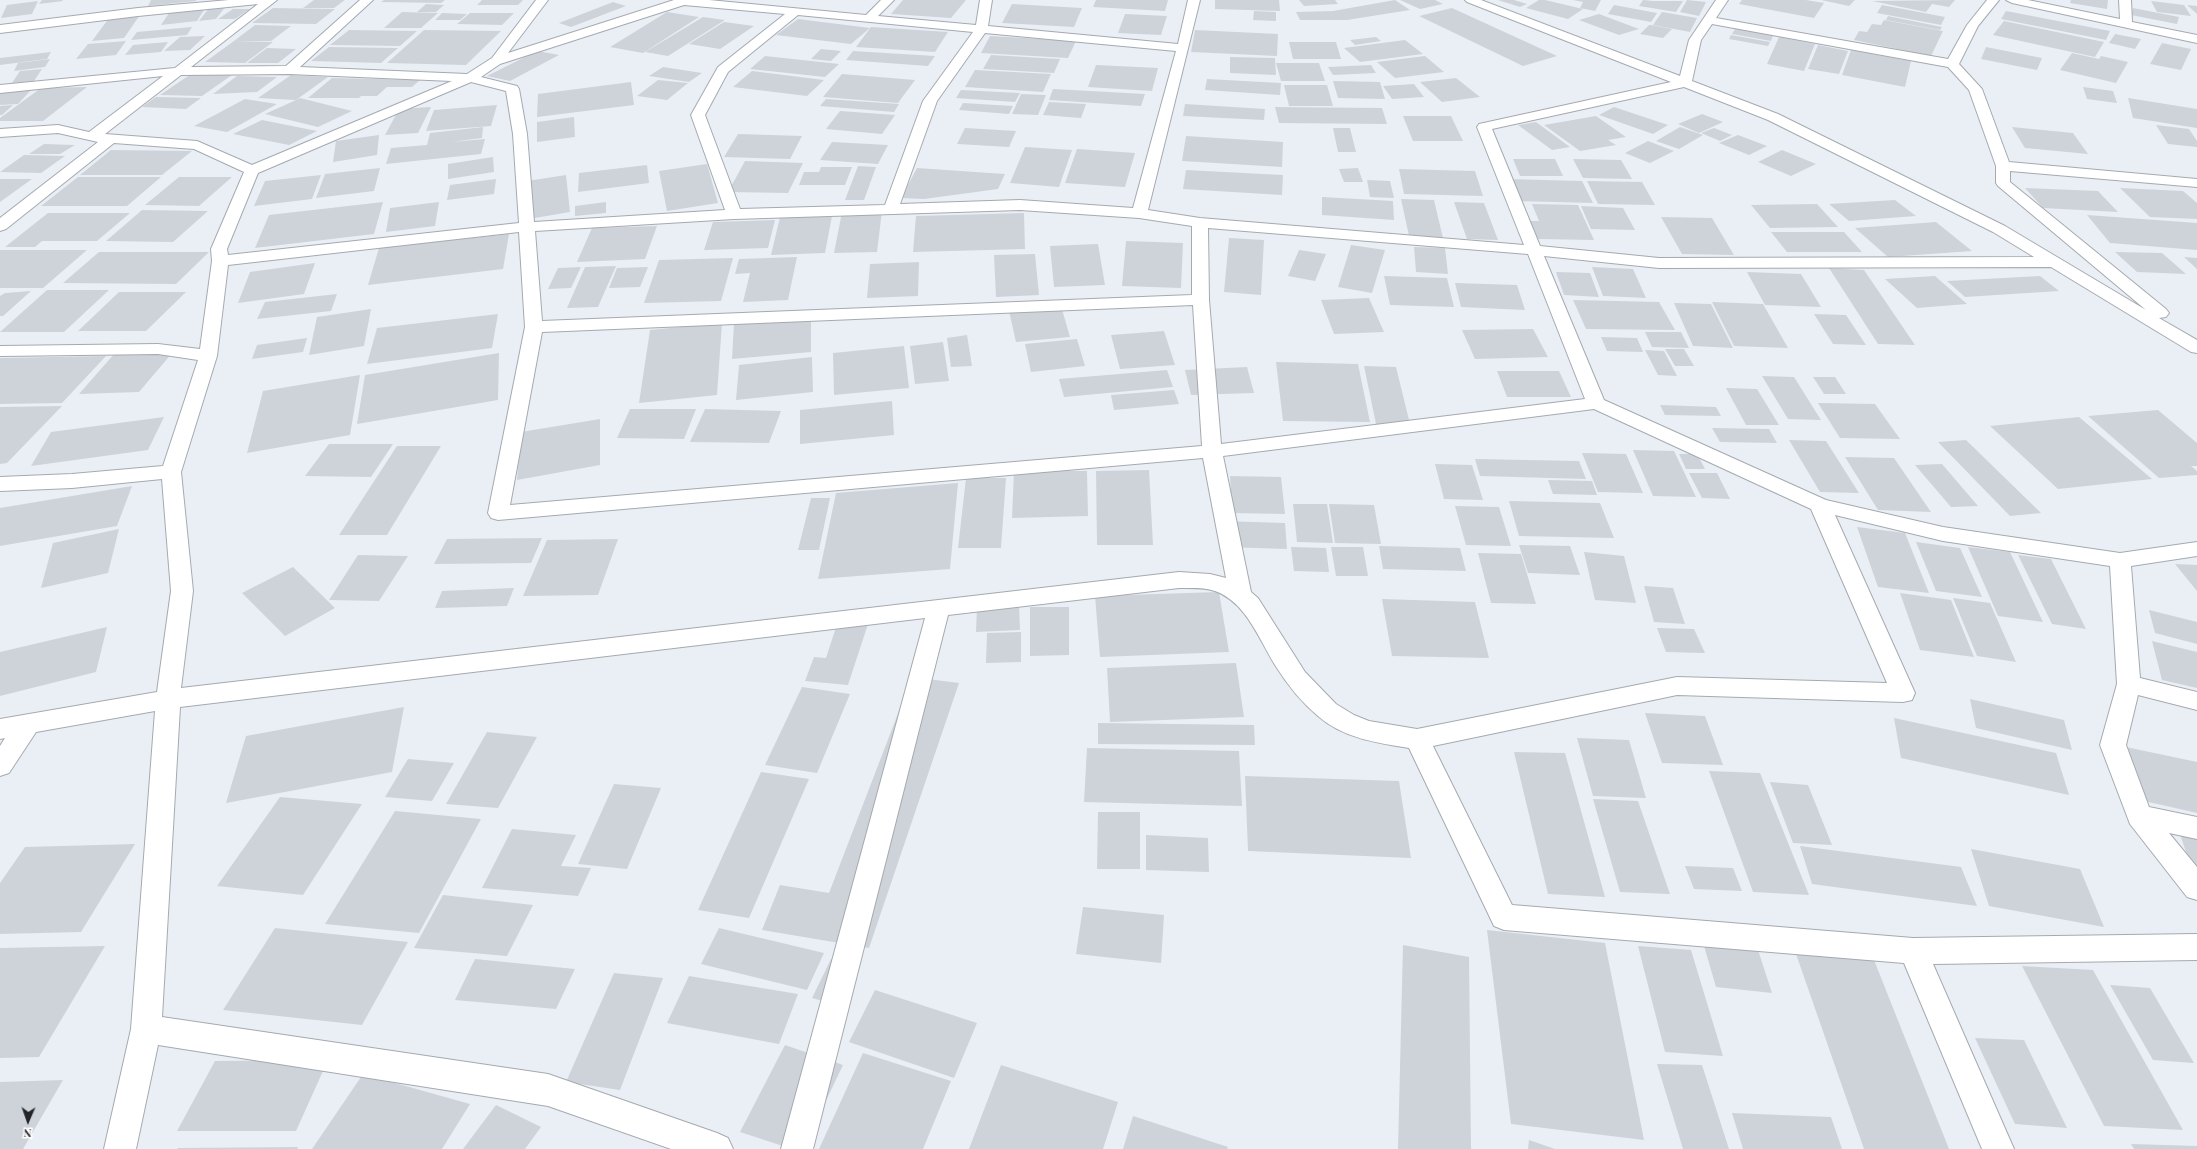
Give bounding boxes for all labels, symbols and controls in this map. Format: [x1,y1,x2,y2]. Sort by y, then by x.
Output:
north arrow [8,1101,48,1141]
text: N [23,1126,32,1141]

